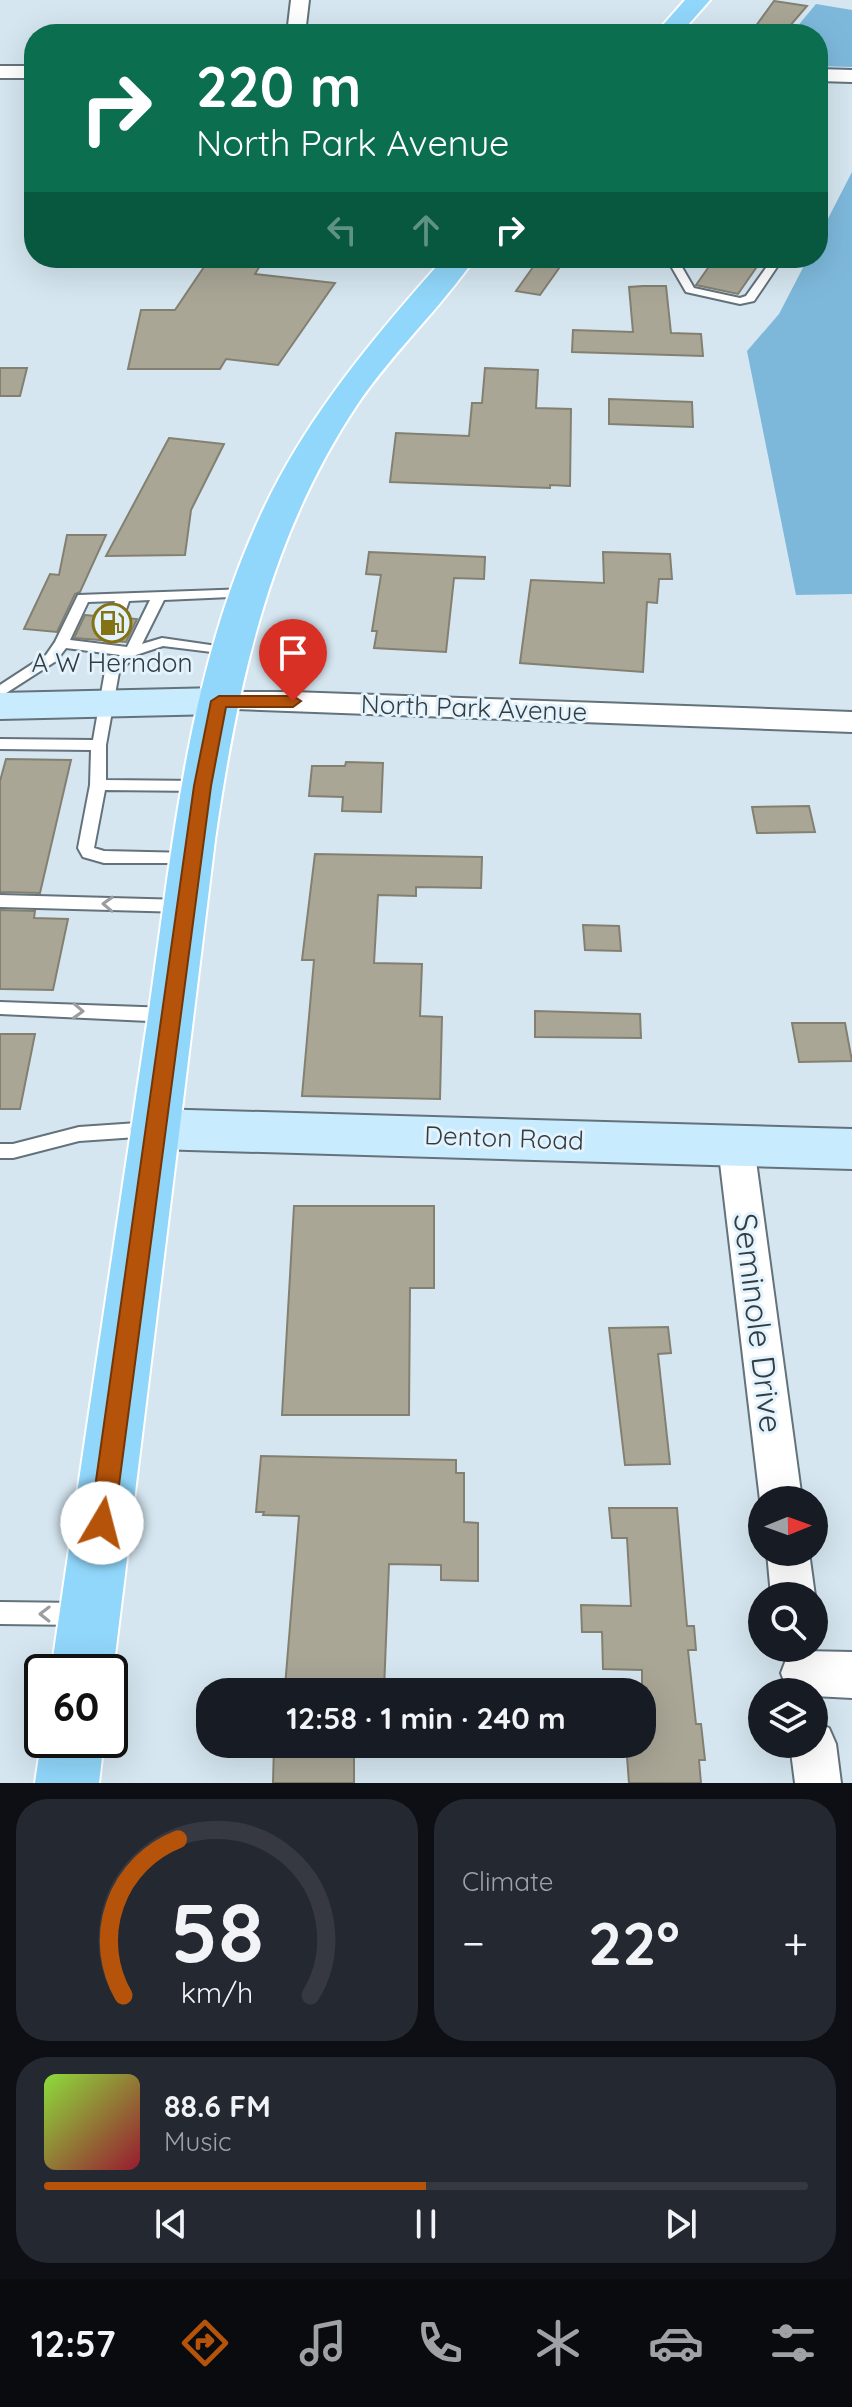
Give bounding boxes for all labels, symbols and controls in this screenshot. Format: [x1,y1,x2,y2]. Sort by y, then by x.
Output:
text: 220 m [196,51,361,121]
icon: right [64,56,168,160]
text: North Park Avenue [196,120,509,165]
icon: left [320,208,364,252]
icon: ahead [404,208,448,252]
icon: right [488,208,532,252]
fuel station icon: A W Herndon [91,602,133,644]
pin [259,619,327,701]
icon: arrive [271,631,315,675]
place label: A W Herndon [31,646,193,679]
street label: North Park Avenue [360,687,588,728]
one-way arrow [101,895,114,912]
one-way arrow [72,1002,85,1019]
street label: Denton Road [424,1118,584,1157]
street label: Seminole Drive [726,1211,792,1435]
position arrow [60,1481,144,1565]
north arrow [748,1486,828,1566]
map controls [748,1486,828,1758]
button: search [748,1582,828,1662]
one-way arrow [38,1605,51,1623]
speed limit sign: 60 [24,1654,128,1758]
button: layers [748,1678,828,1758]
text: 12:58 · 1 min · 240 m [286,1699,566,1737]
text: Climate [462,1865,553,1898]
text: 58 [170,1879,264,1983]
text: 22° [588,1905,680,1980]
text: − [462,1915,485,1970]
text: + [783,1915,808,1970]
text: km/h [181,1974,253,2010]
text: 88.6 FM [164,2087,271,2125]
text: Music [164,2125,232,2158]
icon: previous [149,2202,193,2246]
icon: pause [404,2202,448,2246]
icon: next [659,2202,703,2246]
icon: directions [177,2315,233,2371]
icon: music [295,2315,351,2371]
icon: phone [412,2315,468,2371]
icon: climate [530,2315,586,2371]
icon: car [648,2315,704,2371]
icon: filters [765,2315,821,2371]
text: 12:57 [31,2321,116,2366]

